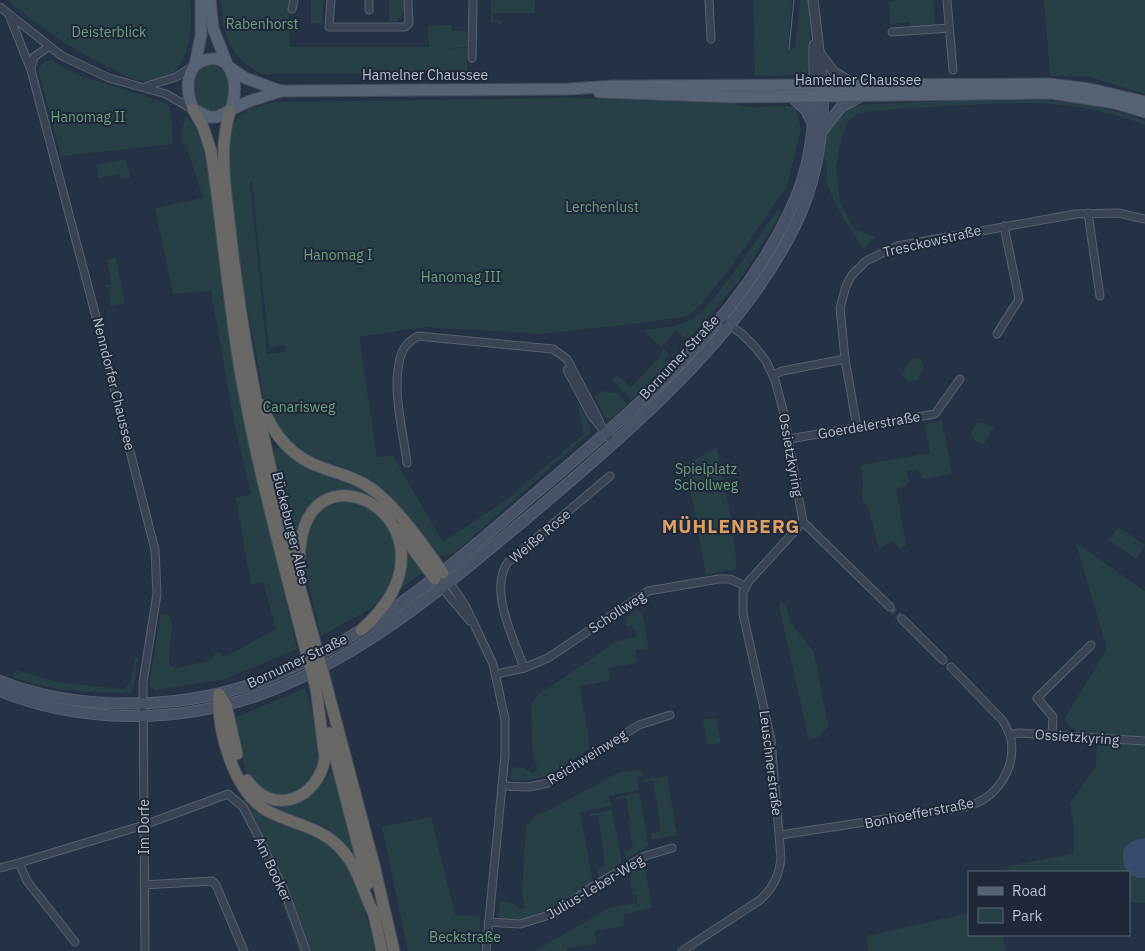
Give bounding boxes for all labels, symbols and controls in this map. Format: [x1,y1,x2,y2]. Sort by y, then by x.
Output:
park label: Rabenhorst [226,15,298,33]
park label: Deisterblick [72,23,147,41]
street label: Hamelner Chaussee [362,66,488,84]
street label: Hamelner Chaussee [795,71,921,89]
park label: Hanomag II [51,108,125,126]
park label: Lerchenlust [565,198,639,216]
street label: Tresckowstraße [881,221,983,261]
park label: Hanomag I [303,246,373,264]
park label: Hanomag III [421,268,501,286]
street label: Bornumer Straße [635,311,723,403]
street label: Nenndorfer Chaussee [89,316,139,453]
park label: Canarisweg [263,398,336,416]
street label: Goerdelerstraße [816,407,922,443]
street label: Ossietzkyring [775,412,807,499]
park label: Spielplatz Schollweg [674,460,739,494]
street label: Bückeburger Allee [268,470,314,586]
street label: Weiße Rose [506,505,575,567]
district label: MÜHLENBERG [662,514,800,538]
street label: Schollweg [585,587,649,637]
street label: Bornumer Straße [244,630,350,692]
street label: Leuschnerstraße [756,709,786,817]
street label: Reichweinweg [544,725,631,789]
street label: Ossietzkyring [1034,725,1120,749]
street label: Bonhoefferstraße [863,794,976,832]
street label: Im Dorfe [135,799,153,855]
street label: Am Booker [250,834,296,904]
street label: Julius-Leber-Weg [543,850,648,923]
legend [968,871,1130,936]
text: Road [1012,881,1047,900]
text: Park [1012,906,1042,925]
park label: Beckstraße [429,928,501,946]

